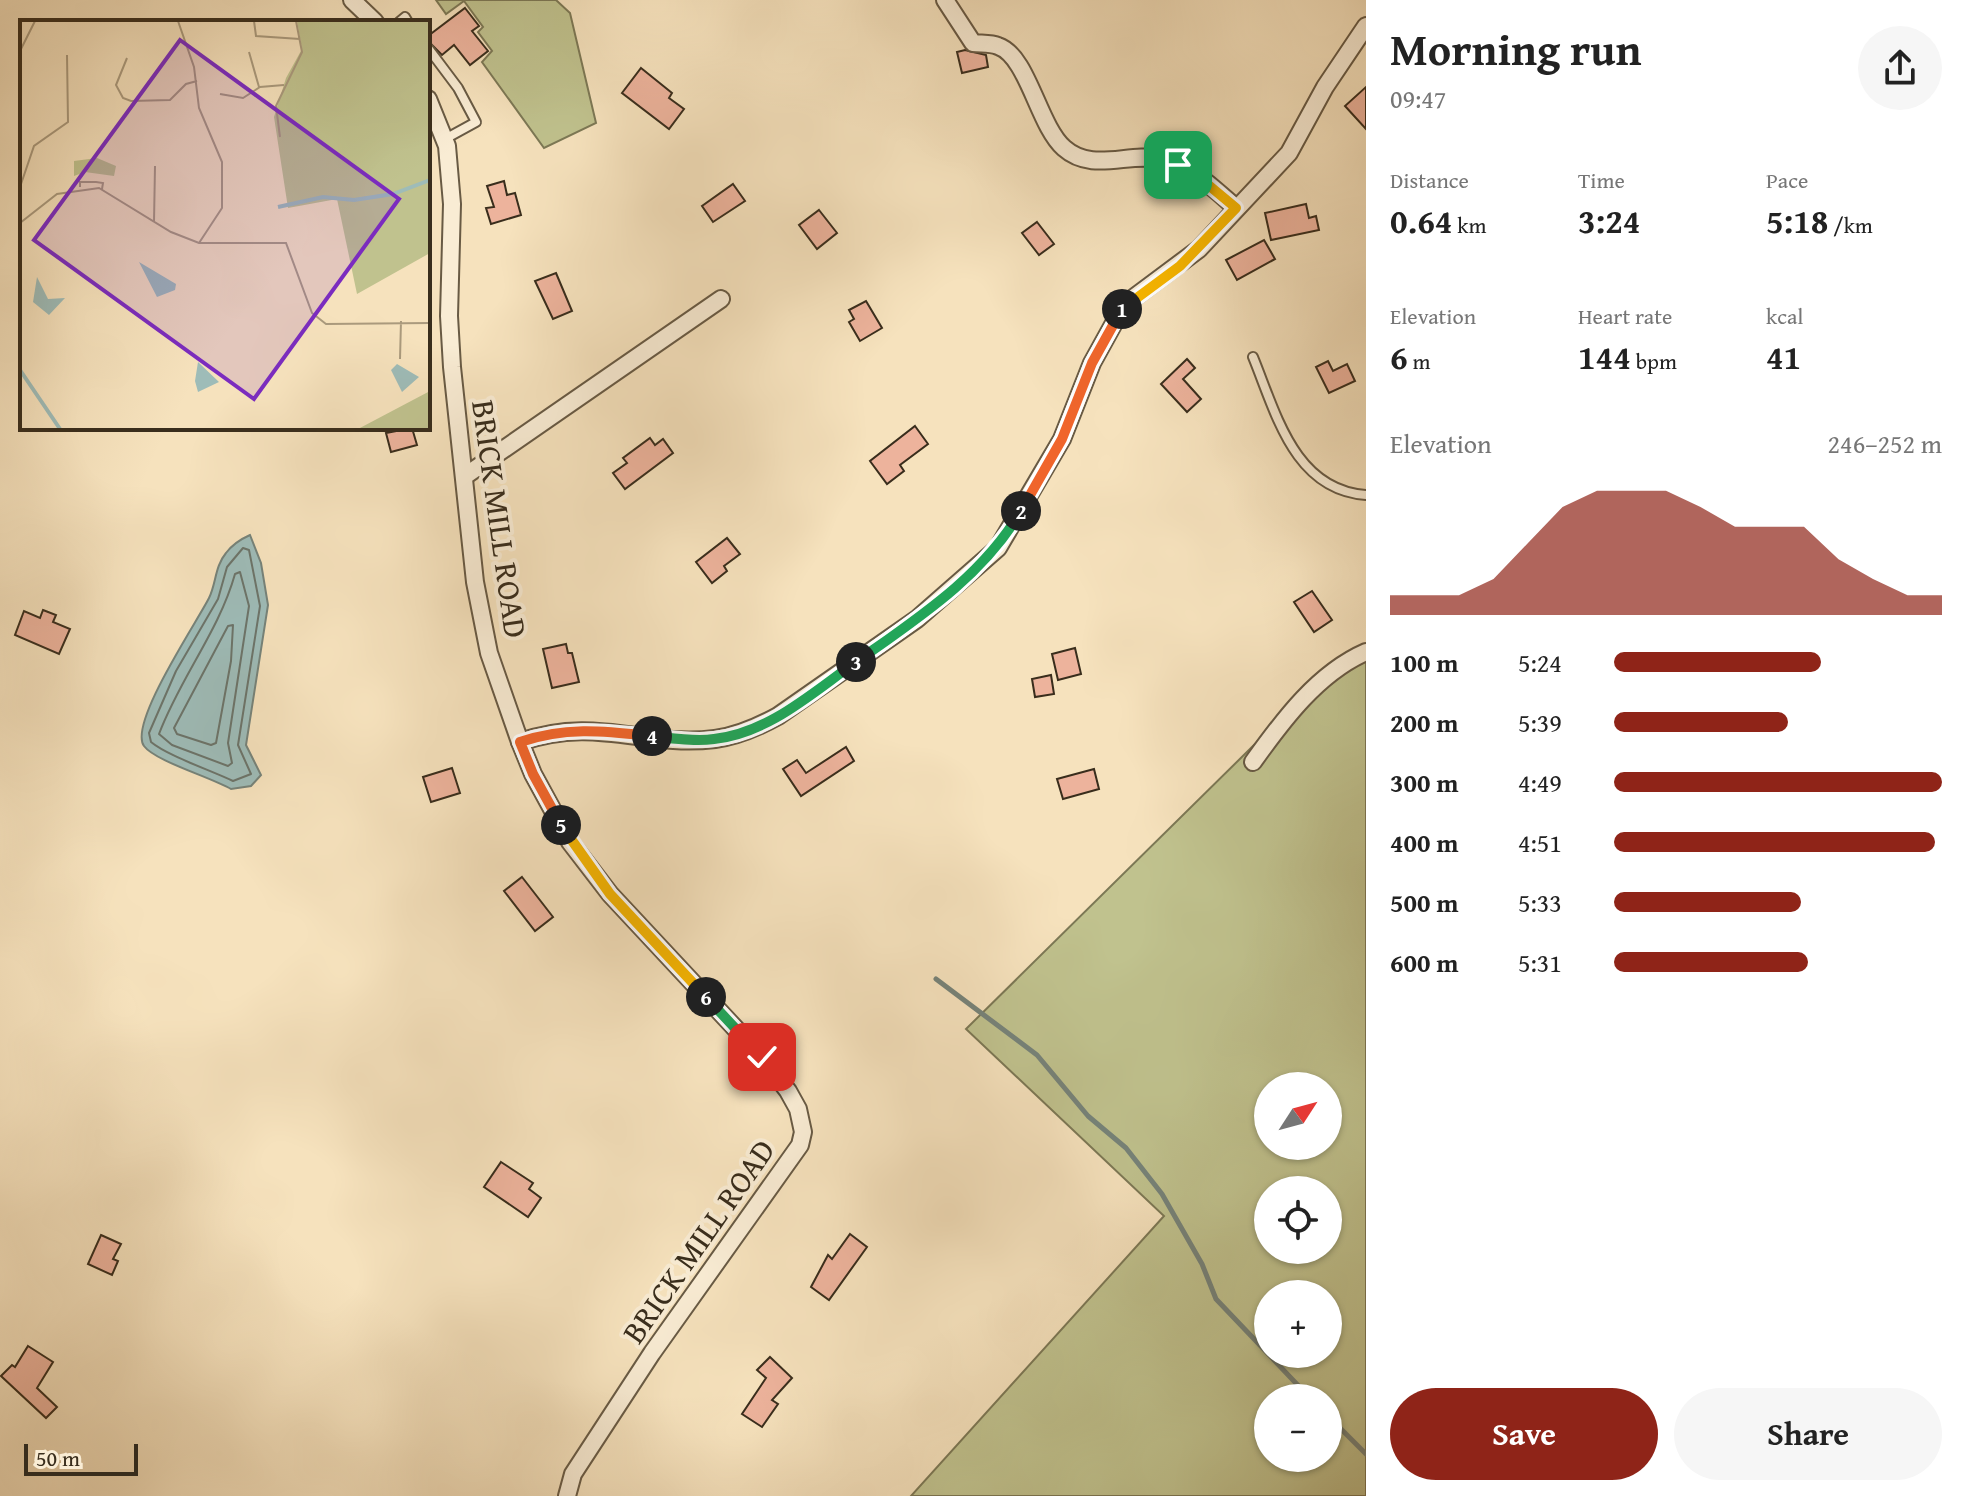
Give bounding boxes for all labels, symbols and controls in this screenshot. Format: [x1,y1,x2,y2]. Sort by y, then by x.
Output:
text: Morning run [1390,17,1641,81]
inset map [20,20,430,430]
button: share [1858,26,1942,110]
text: 09:47 [1390,79,1446,118]
pin [1144,131,1212,199]
icon: arrive [1156,143,1200,187]
text: Distance [1390,164,1469,196]
text: Time [1578,164,1625,196]
text: Pace [1766,164,1808,196]
text: 0.64 [1390,196,1452,245]
text: 3:24 [1578,196,1640,245]
text: 5:18 [1766,196,1828,245]
text: km [1452,209,1486,241]
text: /km [1828,209,1873,241]
pin: 1 [1102,289,1142,329]
text: 1 [1116,293,1128,325]
text: Elevation [1390,300,1476,332]
text: Heart rate [1578,300,1672,332]
text: kcal [1766,300,1804,332]
text: 6 [1390,332,1408,381]
text: 144 [1578,332,1631,381]
text: 41 [1766,332,1801,381]
text: m [1408,345,1430,377]
text: bpm [1631,345,1677,377]
street label: BRICK MILL ROAD [460,397,540,641]
text: Elevation [1390,424,1492,463]
text: 246–252 m [1828,424,1942,463]
pin: 2 [1001,491,1041,531]
text: 2 [1015,495,1027,527]
pin: 3 [836,642,876,682]
text: 100 m [1390,643,1458,682]
text: 5:24 [1518,643,1562,682]
text: 3 [850,646,862,678]
text: 200 m [1390,703,1458,742]
text: 5:39 [1518,703,1562,742]
pin: 4 [632,716,672,756]
text: 4 [646,720,658,752]
text: 300 m [1390,763,1458,802]
text: 4:49 [1518,763,1562,802]
pin: 5 [541,805,581,845]
text: 5 [555,809,567,841]
text: 400 m [1390,823,1458,862]
text: 4:51 [1518,823,1562,862]
text: 500 m [1390,883,1458,922]
text: 5:33 [1518,883,1562,922]
text: 600 m [1390,943,1458,982]
text: 5:31 [1518,943,1562,982]
pin: 6 [686,977,726,1017]
text: 6 [700,981,712,1013]
pin [728,1023,796,1091]
icon: check [740,1035,784,1079]
north arrow [1254,1072,1342,1160]
map controls [1254,1072,1342,1472]
street label: BRICK MILL ROAD [610,1129,786,1353]
button: locate [1254,1176,1342,1264]
button: + [1254,1280,1342,1368]
button: − [1254,1384,1342,1472]
button: Save [1390,1388,1658,1480]
button: Share [1674,1388,1942,1480]
scale bar [24,1440,138,1476]
text: 50 m [36,1442,80,1474]

